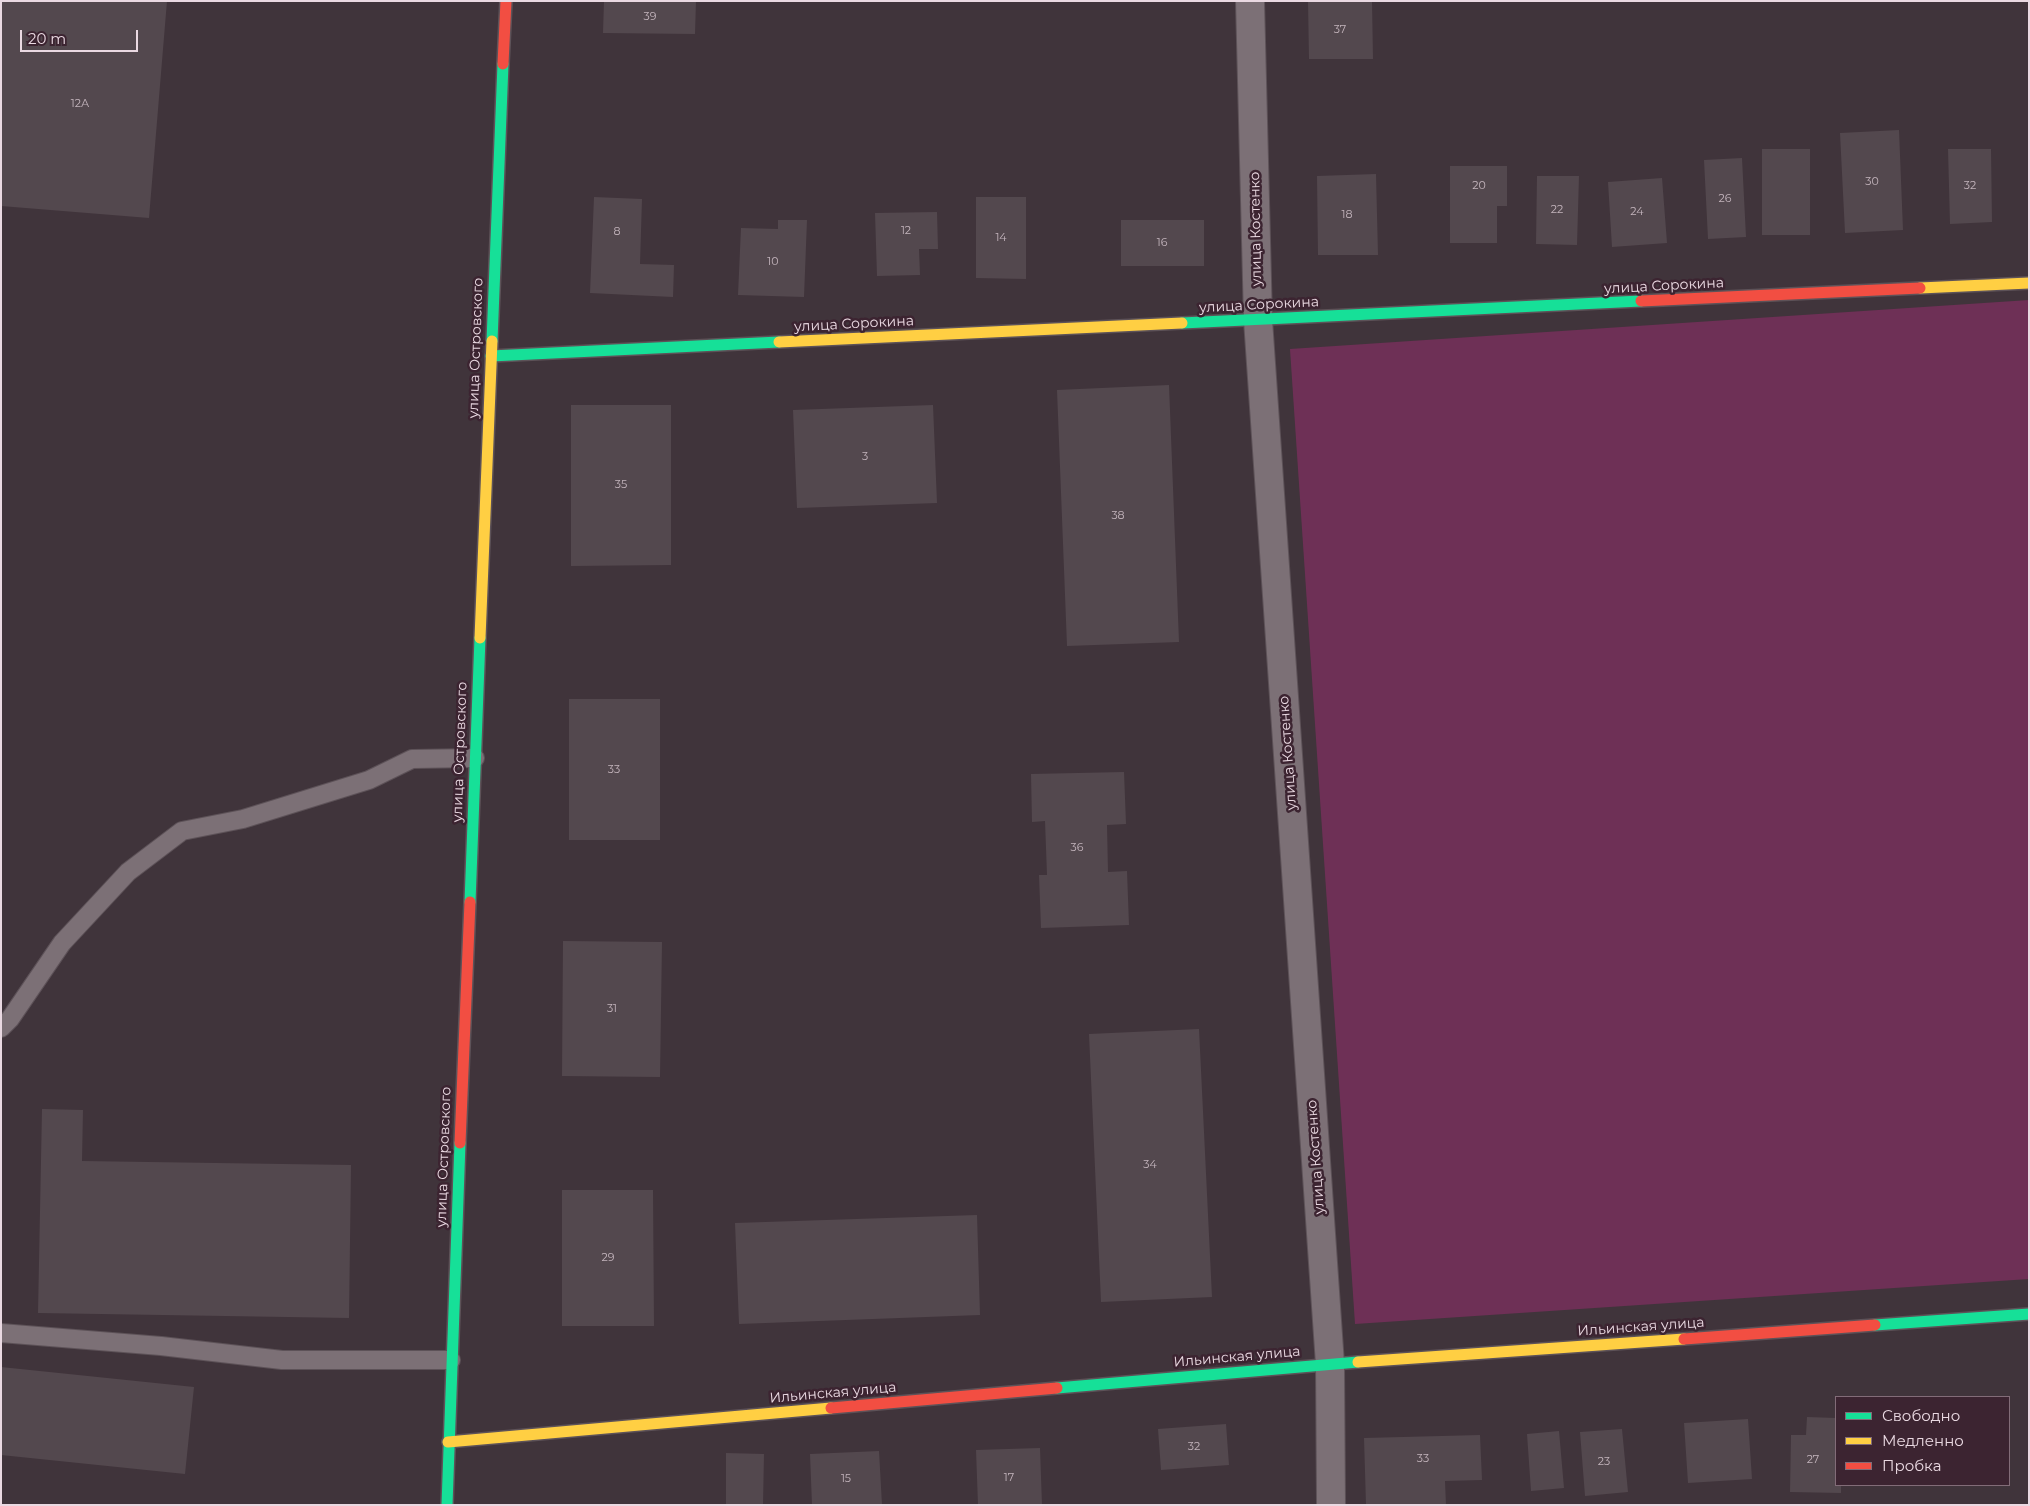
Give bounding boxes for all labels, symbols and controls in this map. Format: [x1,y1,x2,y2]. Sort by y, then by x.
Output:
house number: 39 [644,10,656,24]
scale bar [22,20,140,52]
house number: 37 [1334,23,1346,37]
text: 20 m [28,29,66,48]
house number: 12А [71,97,89,111]
street label: улица Костенко [1247,172,1265,286]
house number: 30 [1865,175,1879,189]
house number: 20 [1472,179,1486,193]
house number: 32 [1964,179,1976,193]
house number: 26 [1719,192,1731,206]
house number: 22 [1551,203,1563,217]
house number: 24 [1630,205,1644,219]
house number: 18 [1342,208,1352,222]
house number: 12 [901,224,911,238]
house number: 8 [613,225,621,239]
house number: 14 [995,231,1007,245]
house number: 16 [1157,236,1167,250]
house number: 10 [767,255,779,269]
street label: улица Сорокина [1604,274,1724,298]
street label: улица Островского [465,277,487,419]
street label: улица Сорокина [1199,293,1319,317]
street label: улица Сорокина [794,312,914,336]
house number: 3 [862,450,868,464]
house number: 35 [615,478,627,492]
house number: 38 [1111,509,1125,523]
street label: улица Островского [449,681,471,823]
street label: улица Костенко [1276,695,1300,811]
house number: 33 [608,763,620,777]
house number: 36 [1071,841,1083,855]
house number: 31 [607,1002,617,1016]
street label: улица Островского [433,1086,455,1228]
street label: улица Костенко [1304,1099,1328,1215]
house number: 34 [1143,1158,1157,1172]
house number: 29 [602,1251,614,1265]
street label: Ильинская улица [1577,1314,1705,1340]
street label: Ильинская улица [1173,1343,1301,1371]
street label: Ильинская улица [769,1379,897,1407]
legend [1835,1396,2010,1486]
text: Свободно [1882,1406,1960,1425]
text: Медленно [1882,1431,1964,1450]
house number: 32 [1188,1440,1200,1454]
house number: 33 [1417,1452,1429,1466]
house number: 27 [1807,1453,1819,1467]
house number: 23 [1598,1455,1610,1469]
text: Пробка [1882,1456,1941,1475]
house number: 17 [1004,1471,1014,1485]
house number: 15 [841,1472,851,1486]

